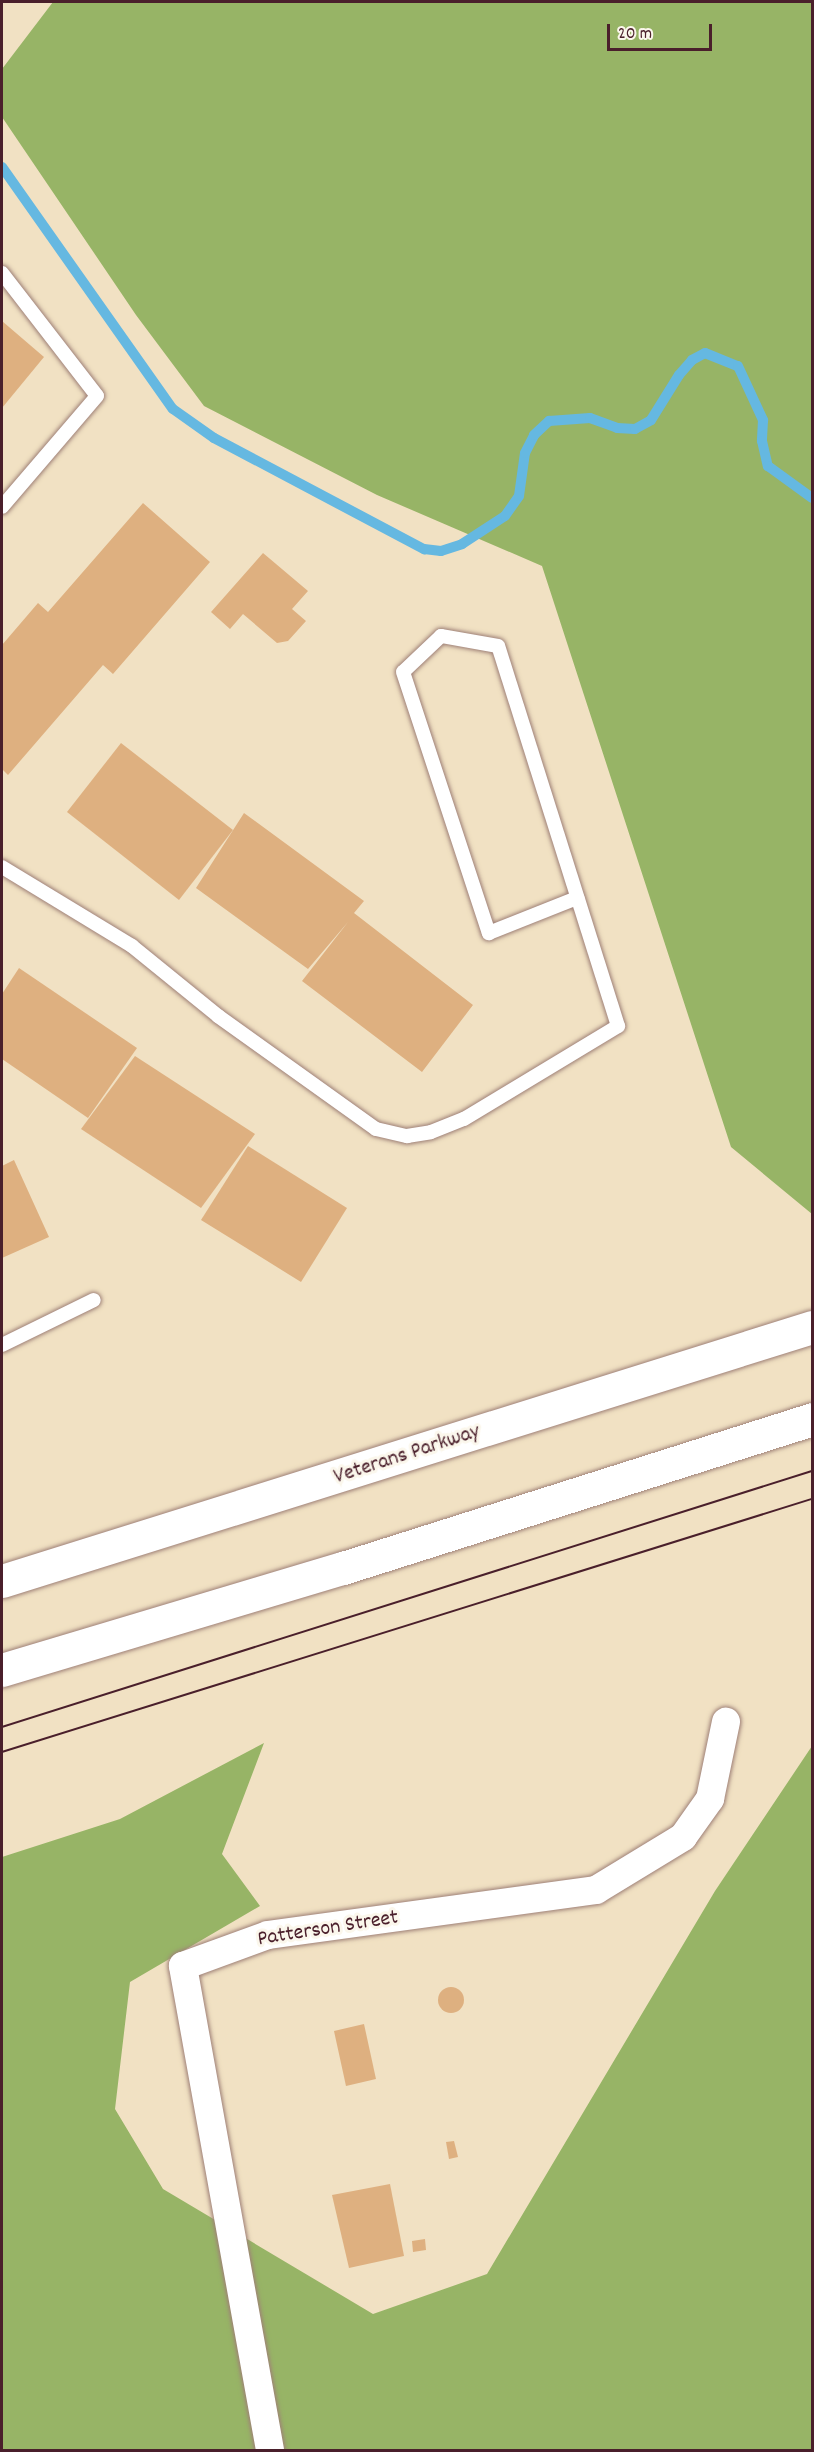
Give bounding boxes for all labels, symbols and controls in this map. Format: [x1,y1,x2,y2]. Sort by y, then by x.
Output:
scale bar [610,12,715,50]
text: 20 m [618,22,652,47]
street label: Veterans Parkway [331,1419,483,1491]
street label: Patterson Street [256,1905,400,1953]

